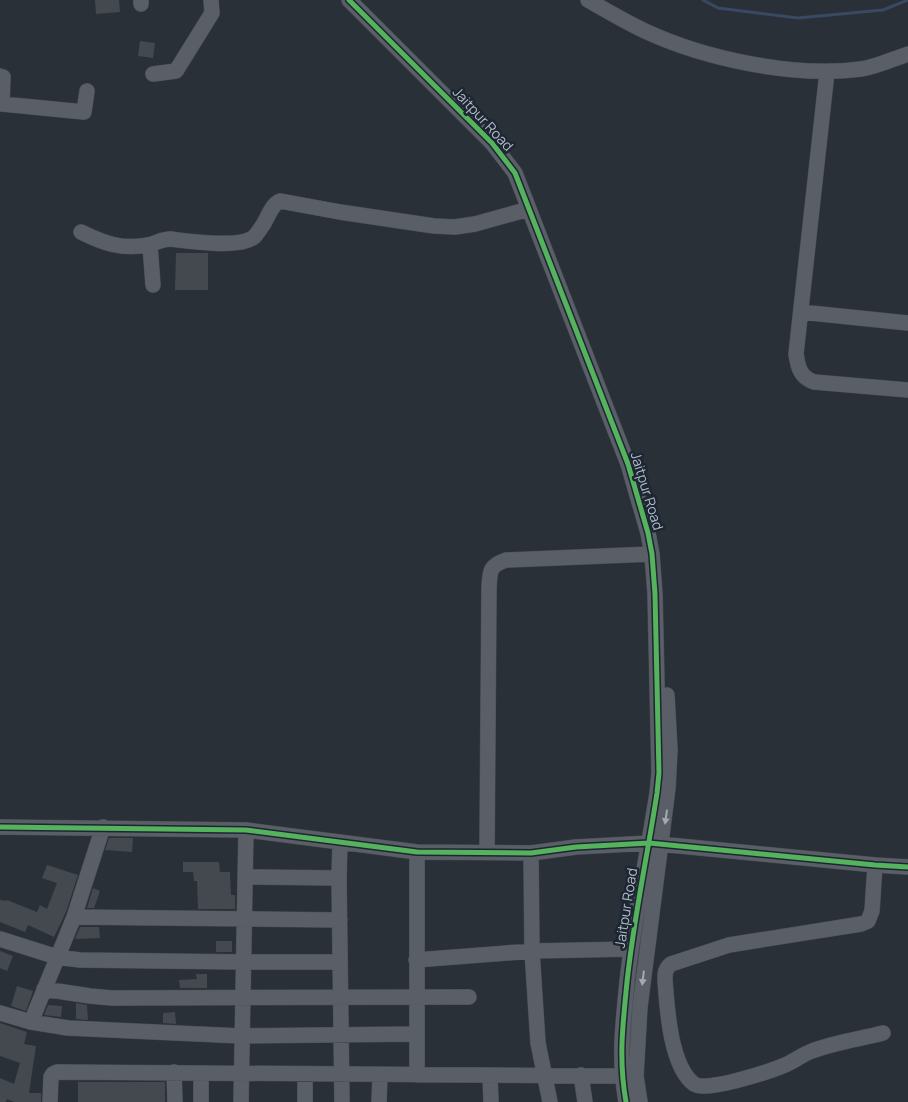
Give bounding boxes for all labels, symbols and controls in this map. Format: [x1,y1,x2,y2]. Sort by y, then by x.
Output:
street label: Jaitpur Road [449,83,518,155]
street label: Jaitpur Road [627,449,668,532]
one-way arrow [662,809,670,825]
street label: Jaitpur Road [610,867,641,949]
one-way arrow [639,970,647,986]

